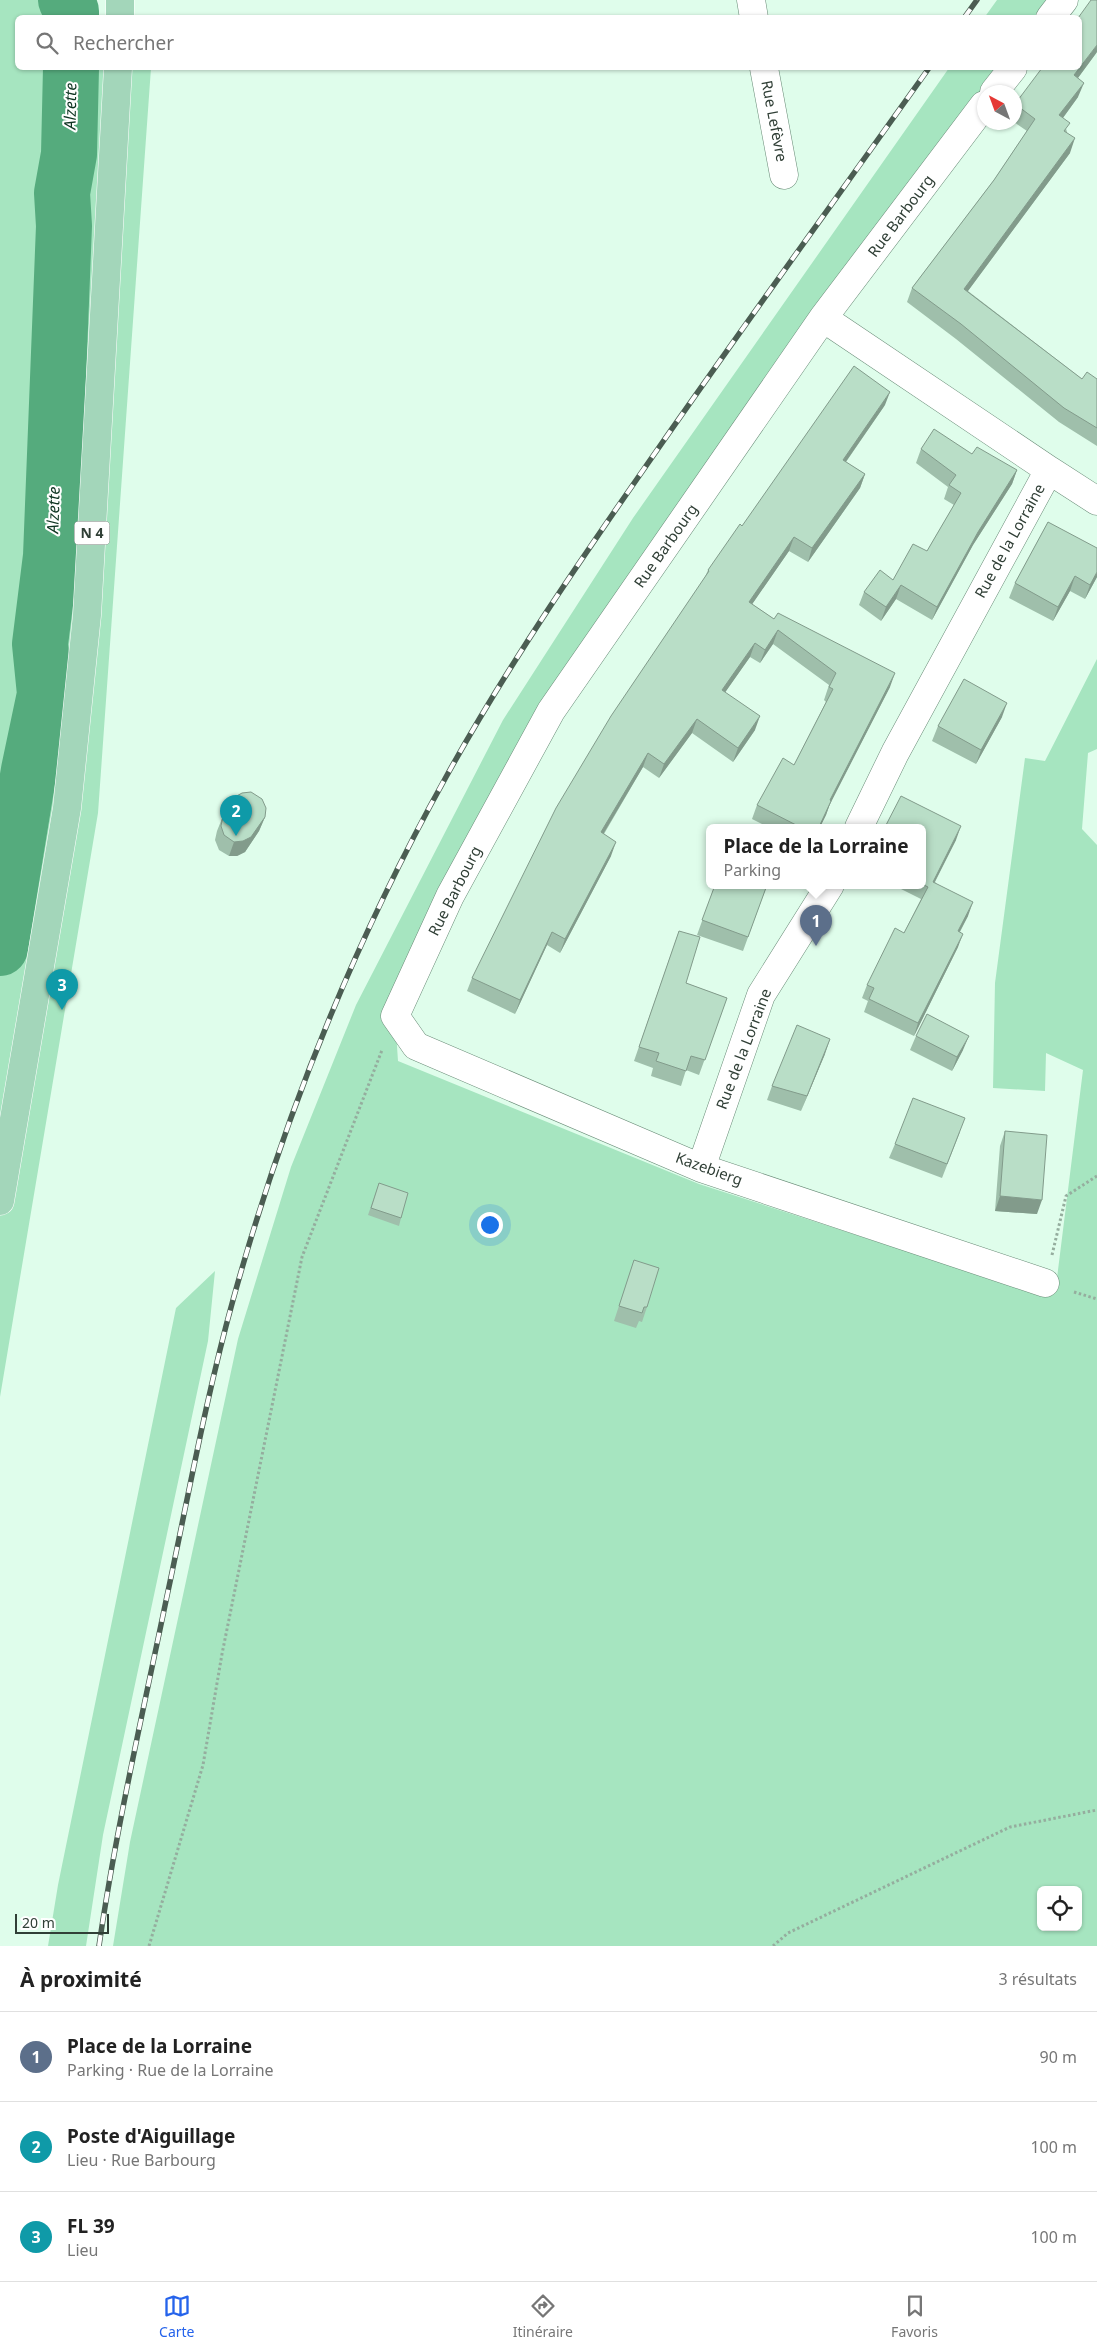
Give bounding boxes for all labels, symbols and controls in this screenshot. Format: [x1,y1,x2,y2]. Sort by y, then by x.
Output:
search box [15,15,1082,70]
icon: search [33,29,61,57]
text: Rechercher [73,30,174,56]
street label: Rue Lefèvre [757,78,793,163]
water label: Alzette [59,82,81,131]
north arrow [977,85,1022,130]
street label: Rue Barbourg [863,170,938,261]
street label: Rue de la Lorraine [969,480,1049,601]
water label: Alzette [41,486,65,535]
street label: Rue Barbourg [629,499,702,591]
road number: N 4 [74,522,110,544]
pin: 2 [220,795,252,836]
popup [706,824,926,889]
text: Place de la Lorraine [723,833,909,859]
street label: Rue Barbourg [423,842,485,939]
text: Parking [723,859,781,881]
pin: 1 [800,905,832,946]
pin: 3 [46,969,78,1010]
street label: Rue de la Lorraine [711,985,775,1112]
street label: Kazebierg [673,1147,746,1189]
your location [477,1212,503,1238]
map controls [1037,1886,1082,1931]
button: locate [1037,1886,1082,1931]
scale bar [15,1911,109,1934]
text: 20 m [22,1913,55,1932]
text: À proximité [20,1965,142,1993]
text: 3 résultats [999,1968,1077,1990]
text: Place de la Lorraine [67,2033,252,2059]
text: 1 [31,2046,41,2068]
text: 90 m [1040,2046,1077,2068]
text: Parking · Rue de la Lorraine [67,2059,274,2081]
text: Poste d'Aiguillage [67,2123,235,2149]
text: 2 [31,2136,41,2158]
text: 100 m [1030,2136,1077,2158]
text: Lieu · Rue Barbourg [67,2149,216,2171]
text: FL 39 [67,2213,115,2239]
text: 3 [31,2226,41,2248]
text: 100 m [1030,2226,1077,2248]
text: Lieu [67,2239,98,2261]
tab: Carte [159,2292,195,2341]
tab: Itinéraire [513,2292,573,2341]
tab: Favoris [891,2292,938,2341]

